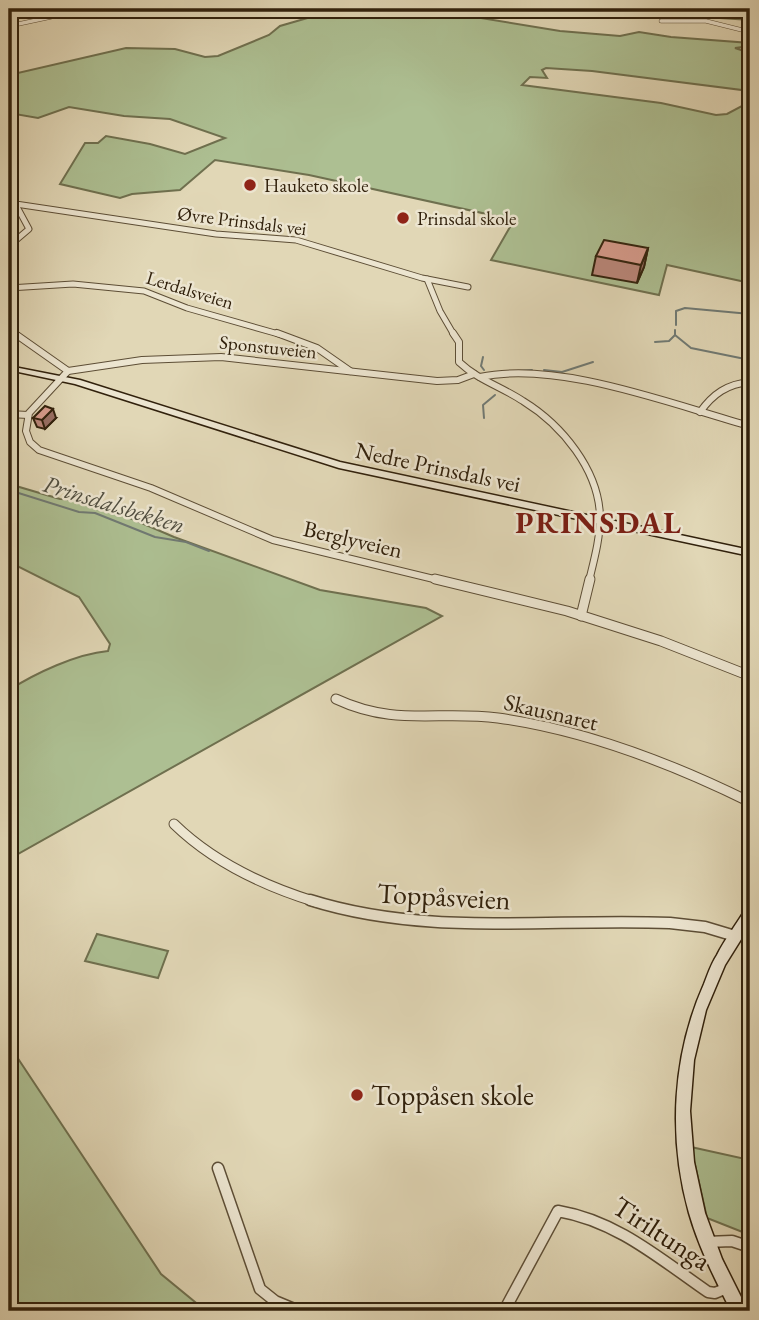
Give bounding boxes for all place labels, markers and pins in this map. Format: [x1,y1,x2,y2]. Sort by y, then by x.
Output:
place label: Hauketo skole [264,173,369,198]
marker: Hauketo skole [242,177,258,193]
place label: Prinsdal skole [417,206,516,231]
marker: Prinsdal skole [395,210,411,226]
place label: Toppåsen skole [371,1077,534,1113]
marker: Toppåsen skole [349,1087,365,1103]

